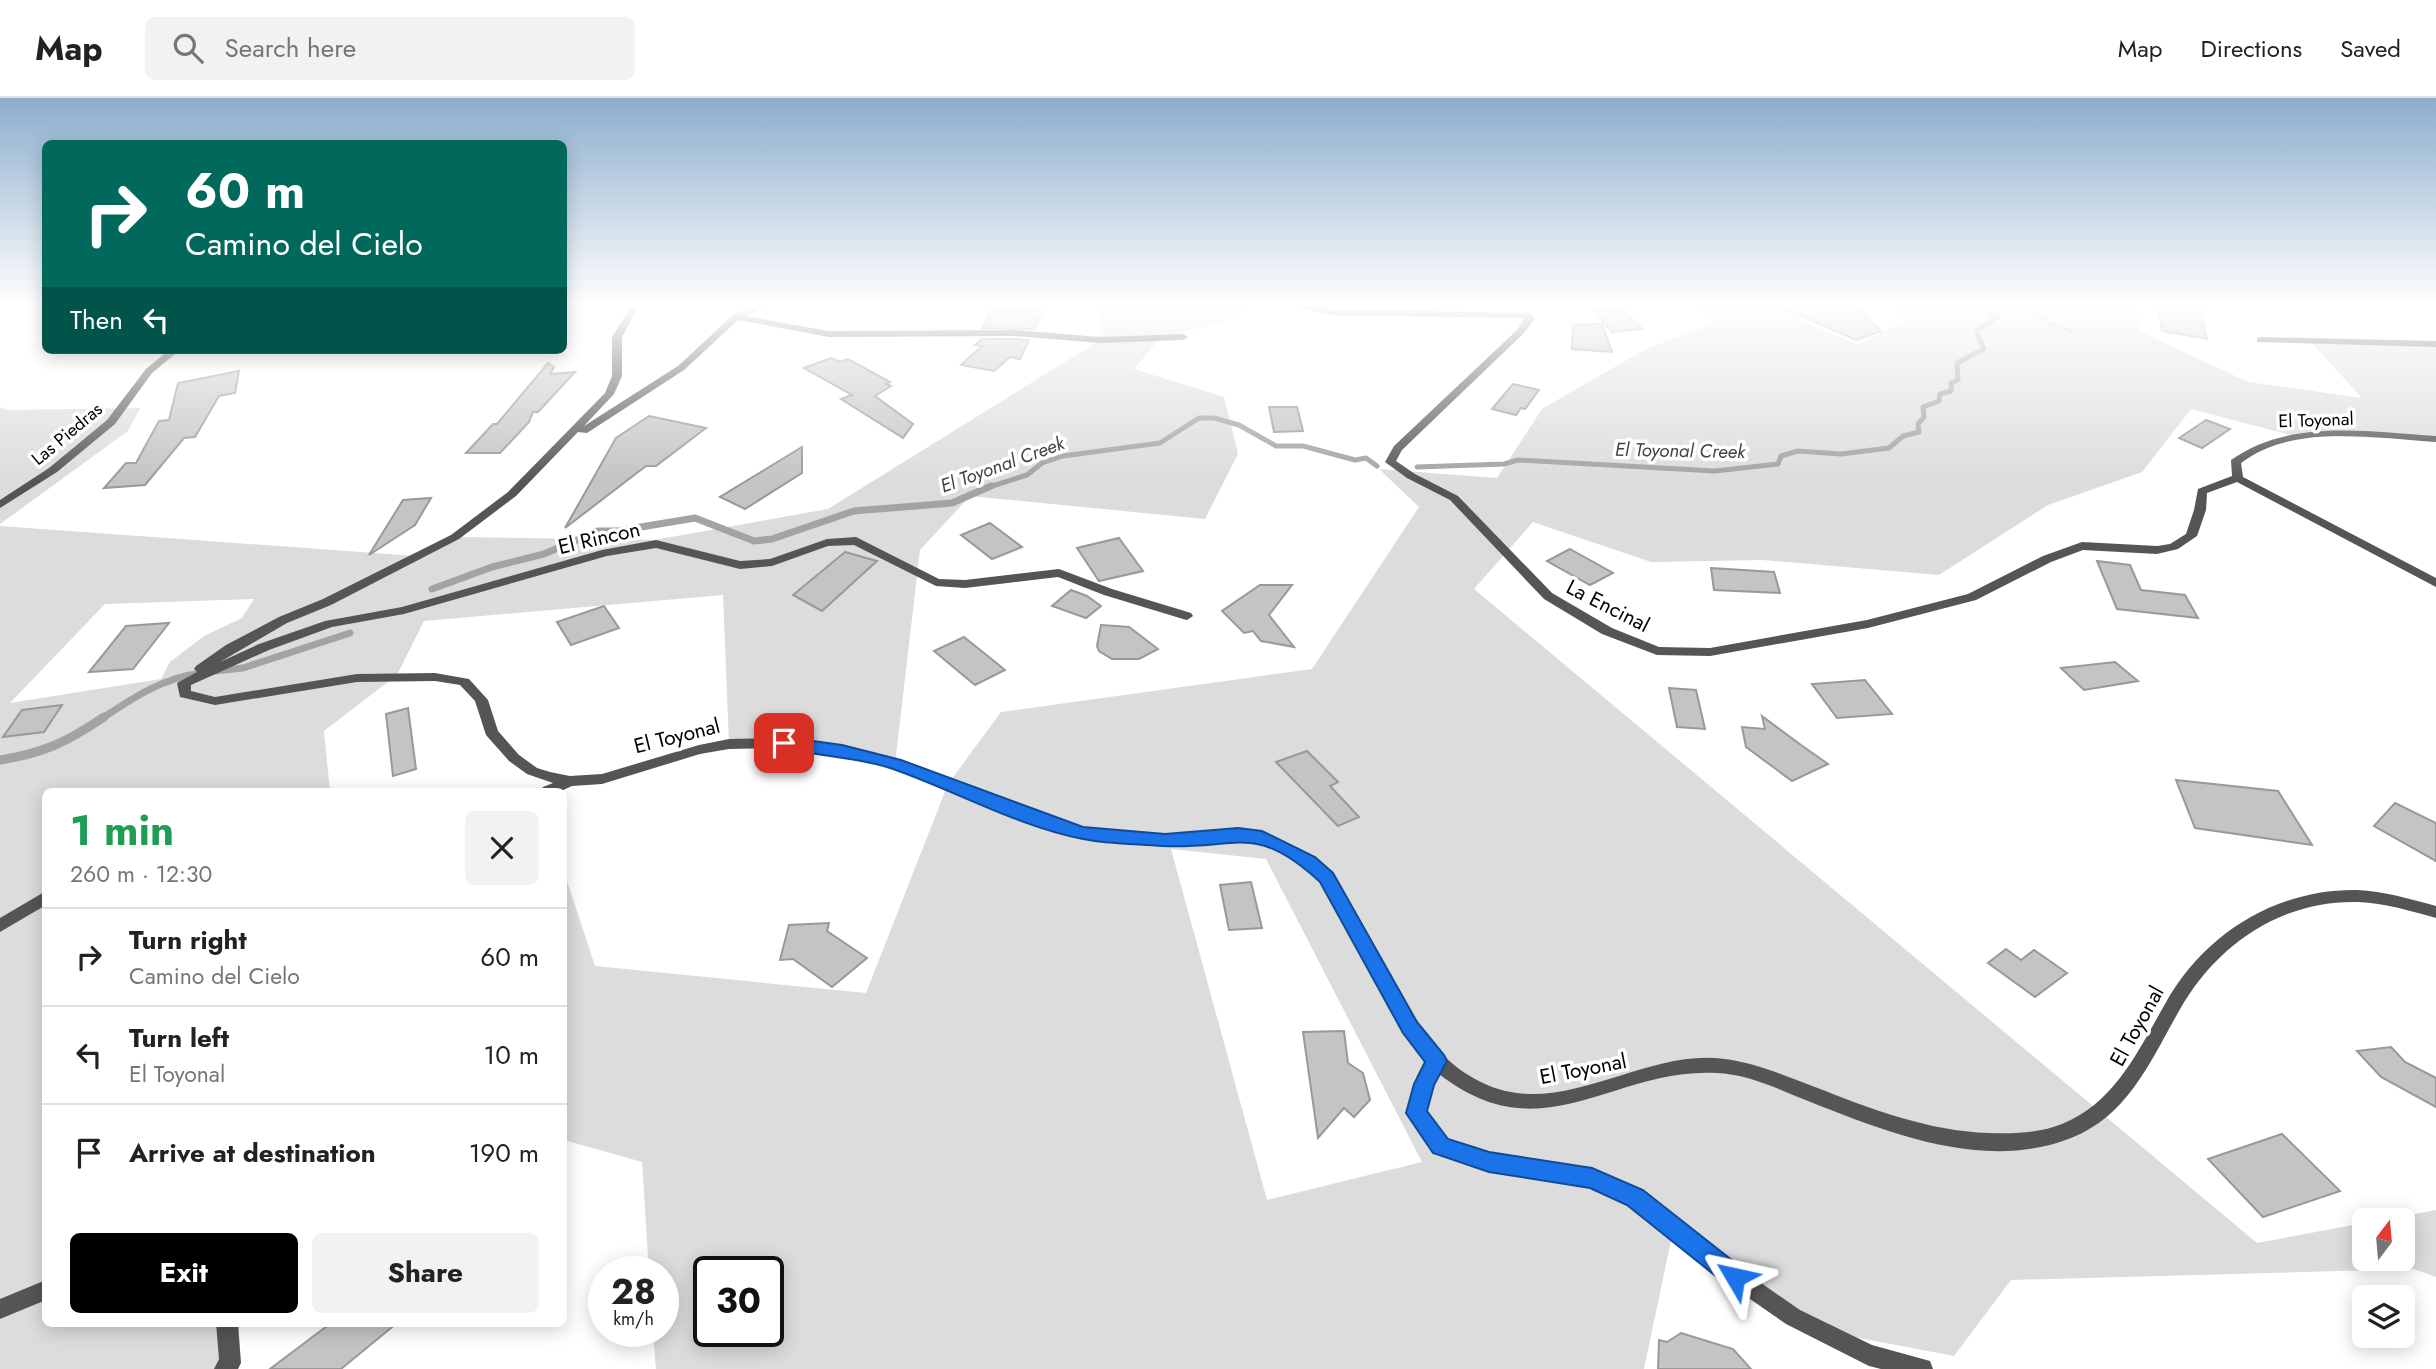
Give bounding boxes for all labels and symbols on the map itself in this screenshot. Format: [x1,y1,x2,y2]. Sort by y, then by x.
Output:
street label: Las Piedras [26,397,108,471]
street label: El Toyonal [2278,406,2354,434]
water label: El Toyonal Creek [936,429,1069,499]
water label: El Toyonal Creek [1615,436,1746,465]
street label: El Rincon [555,514,643,562]
street label: La Encinal [1561,572,1655,640]
street label: El Toyonal [631,711,723,761]
pin [754,713,814,773]
street label: El Toyonal [2103,980,2171,1072]
street label: El Toyonal [1537,1046,1629,1092]
north arrow [2352,1208,2415,1270]
position arrow [1698,1240,1772,1314]
speed limit sign: 30 [693,1256,784,1347]

